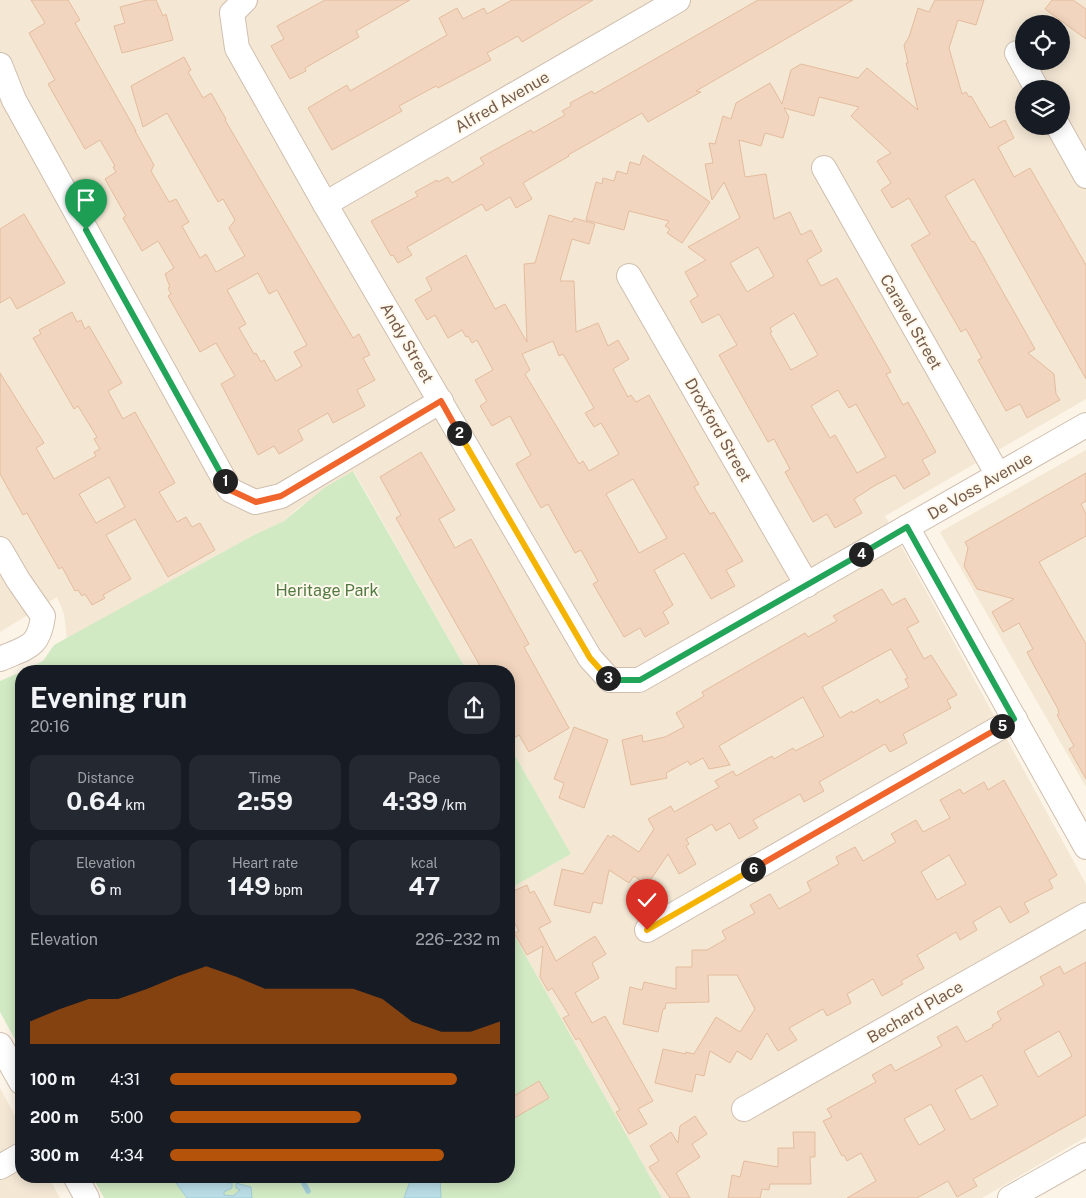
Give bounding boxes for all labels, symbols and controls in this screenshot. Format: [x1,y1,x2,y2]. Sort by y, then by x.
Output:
map controls [1015,15,1070,135]
button: locate [1015,15,1070,70]
street label: Alfred Avenue [451,67,553,137]
button: layers [1015,80,1070,135]
pin [65,179,107,230]
icon: arrive [72,186,100,214]
street label: Caravel Street [876,271,946,373]
street label: Andy Street [376,300,438,386]
street label: Droxford Street [681,375,755,485]
pin: 2 [446,420,472,446]
text: 2 [455,425,464,441]
street label: De Voss Avenue [924,448,1036,524]
pin: 1 [212,468,238,494]
text: 1 [223,473,229,489]
pin: 4 [848,542,874,566]
text: 4 [857,546,866,562]
park label: Heritage Park [275,581,379,600]
pin: 3 [596,666,620,690]
text: 3 [604,670,613,686]
text: Evening run [30,681,187,714]
button: share [448,682,500,734]
pin: 5 [990,714,1014,738]
text: 20:16 [30,717,69,736]
text: 5 [998,718,1007,734]
text: Distance [77,770,134,786]
text: Time [249,770,281,786]
text: Pace [408,770,440,786]
text: 0.64 [66,786,122,816]
text: 2:59 [237,786,293,816]
text: 4:39 [382,786,438,816]
text: km [122,797,145,813]
text: /km [438,797,467,813]
text: Elevation [76,855,135,871]
text: Heart rate [232,855,298,871]
text: kcal [411,855,438,871]
pin: 6 [740,856,766,882]
text: 6 [749,861,758,877]
text: 6 [90,871,106,901]
text: 149 [227,871,271,901]
text: 47 [408,871,440,901]
pin [626,879,668,930]
text: m [106,882,122,898]
text: bpm [271,882,303,898]
icon: check [633,886,661,914]
text: Elevation [30,930,98,949]
text: 226–232 m [415,930,500,949]
street label: Bechard Place [864,977,966,1047]
text: 100 m [30,1070,75,1089]
text: 4:31 [110,1070,140,1089]
text: 200 m [30,1108,79,1127]
text: 5:00 [110,1108,143,1127]
text: 300 m [30,1146,79,1165]
text: 4:34 [110,1146,144,1165]

